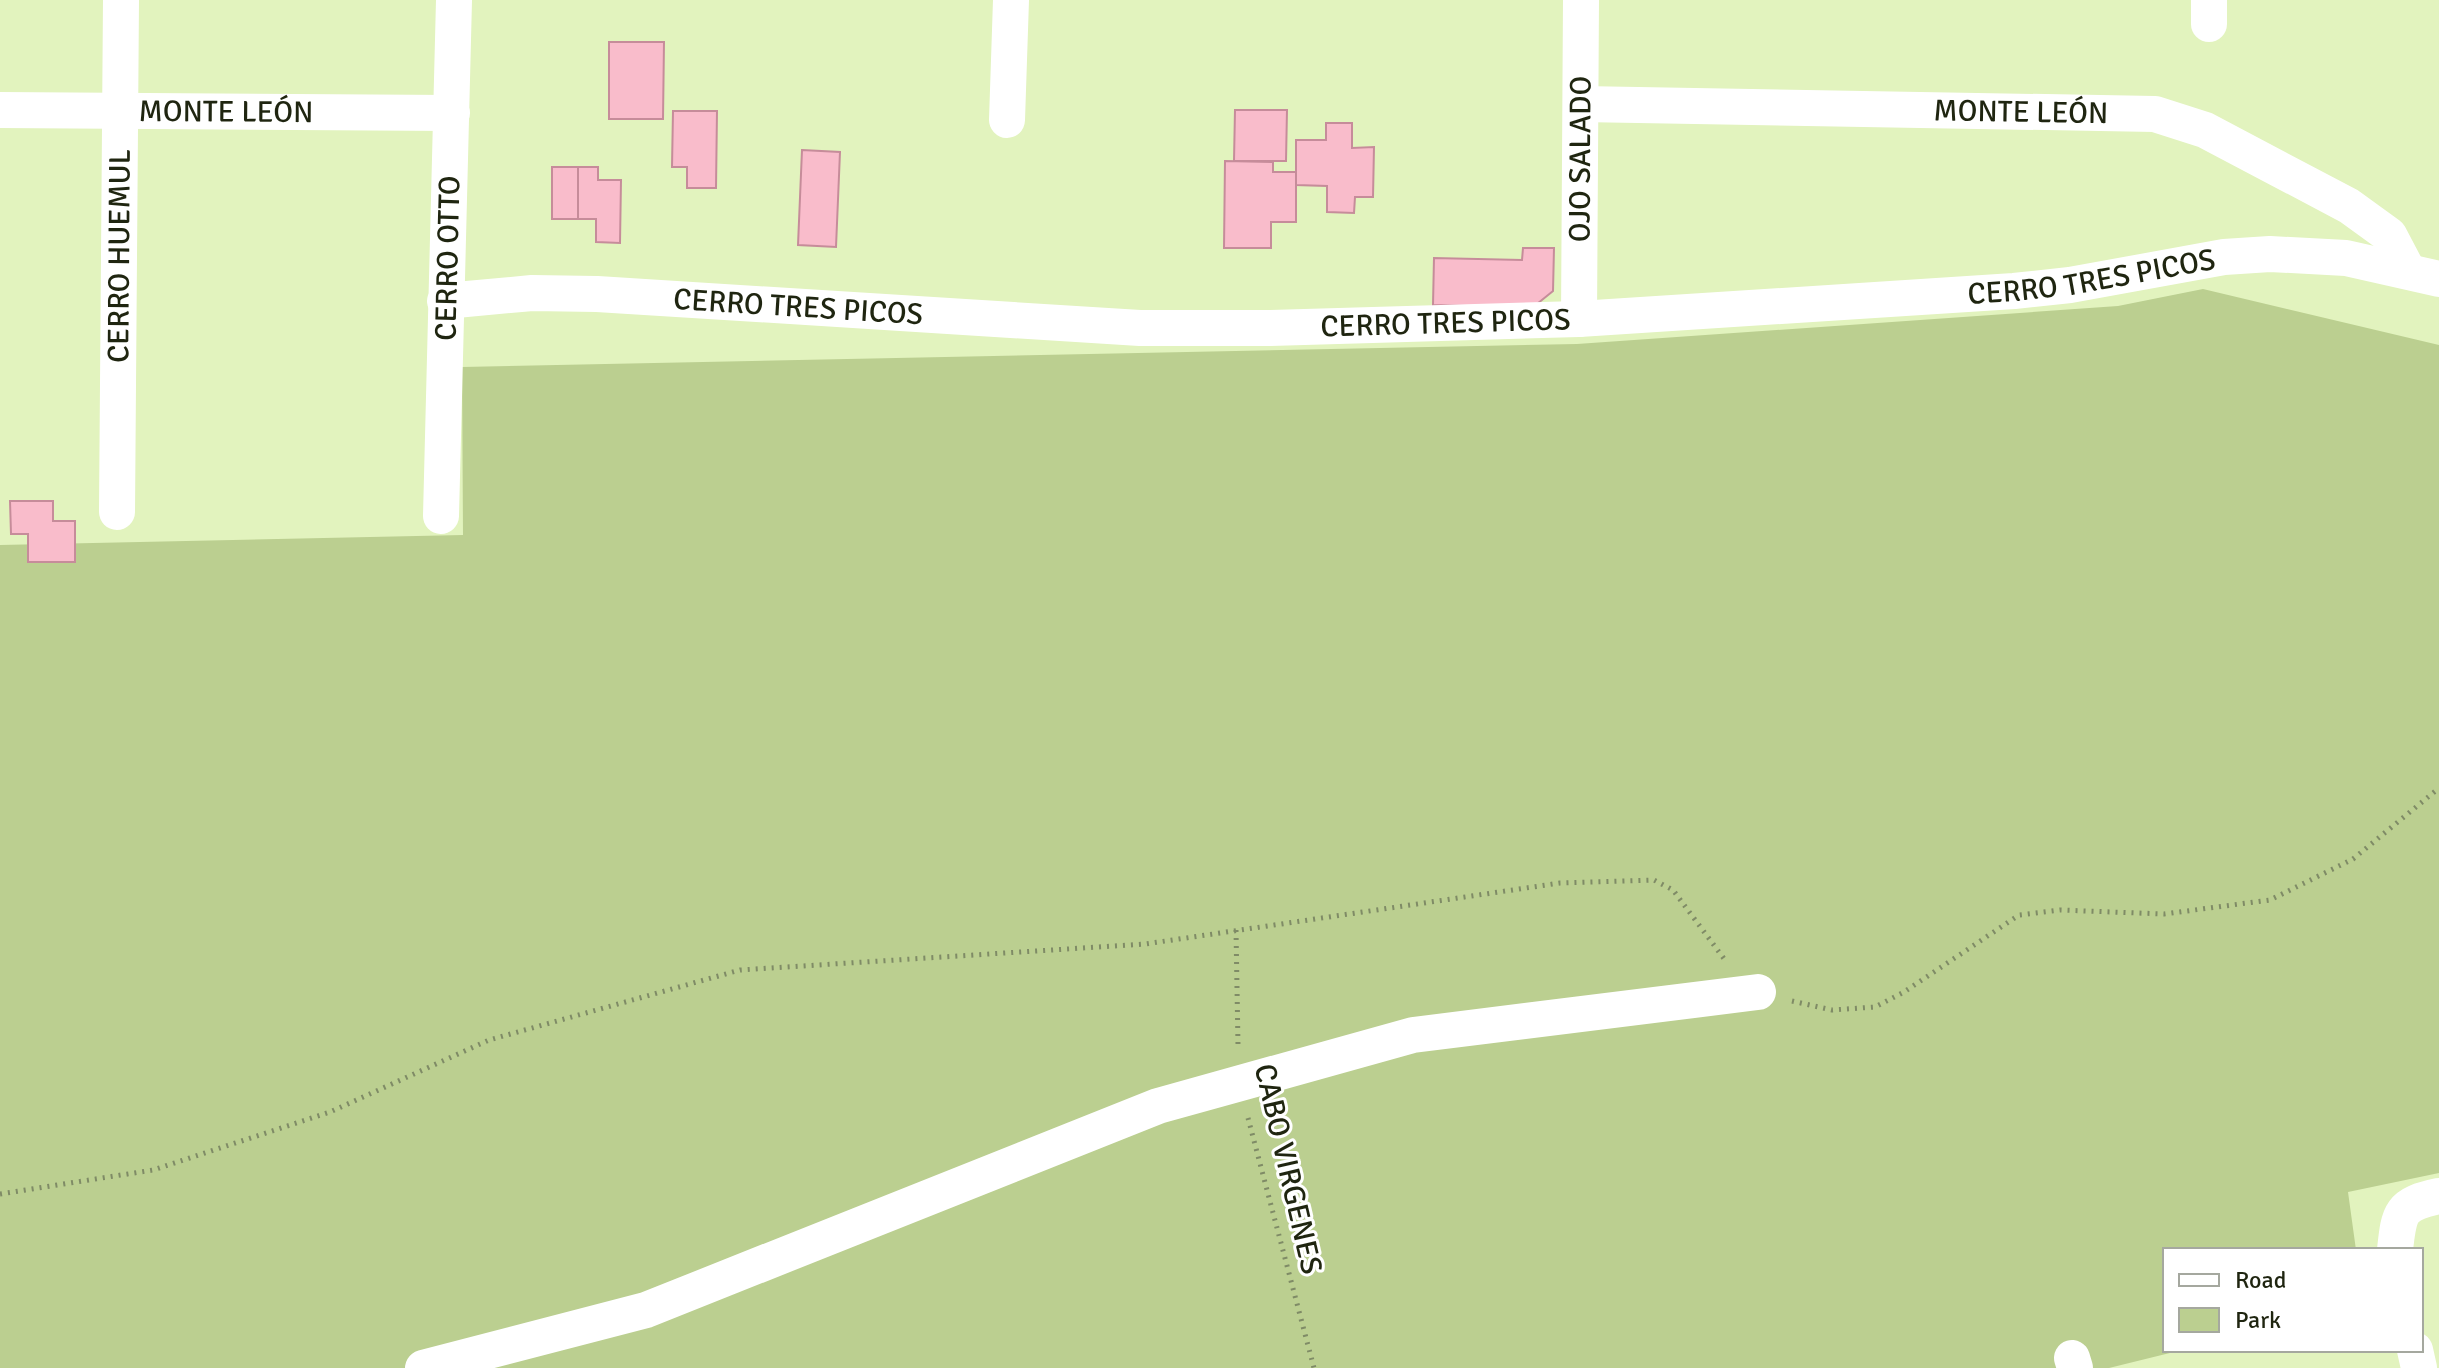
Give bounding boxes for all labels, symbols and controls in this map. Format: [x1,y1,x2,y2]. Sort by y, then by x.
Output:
street label: OJO SALADO [1561,76,1599,242]
street label: MONTE LEÓN [138,92,314,131]
street label: MONTE LEÓN [1933,92,2109,132]
street label: CERRO HUEMUL [100,149,138,363]
street label: CERRO OTTO [427,175,468,341]
street label: CERRO TRES PICOS [1966,240,2218,312]
street label: CERRO TRES PICOS [672,280,924,333]
street label: CERRO TRES PICOS [1320,301,1571,345]
street label: CABO VIRGENES [1246,1060,1330,1278]
legend [2163,1248,2423,1352]
text: Road [2235,1265,2286,1295]
text: Park [2235,1305,2281,1335]

